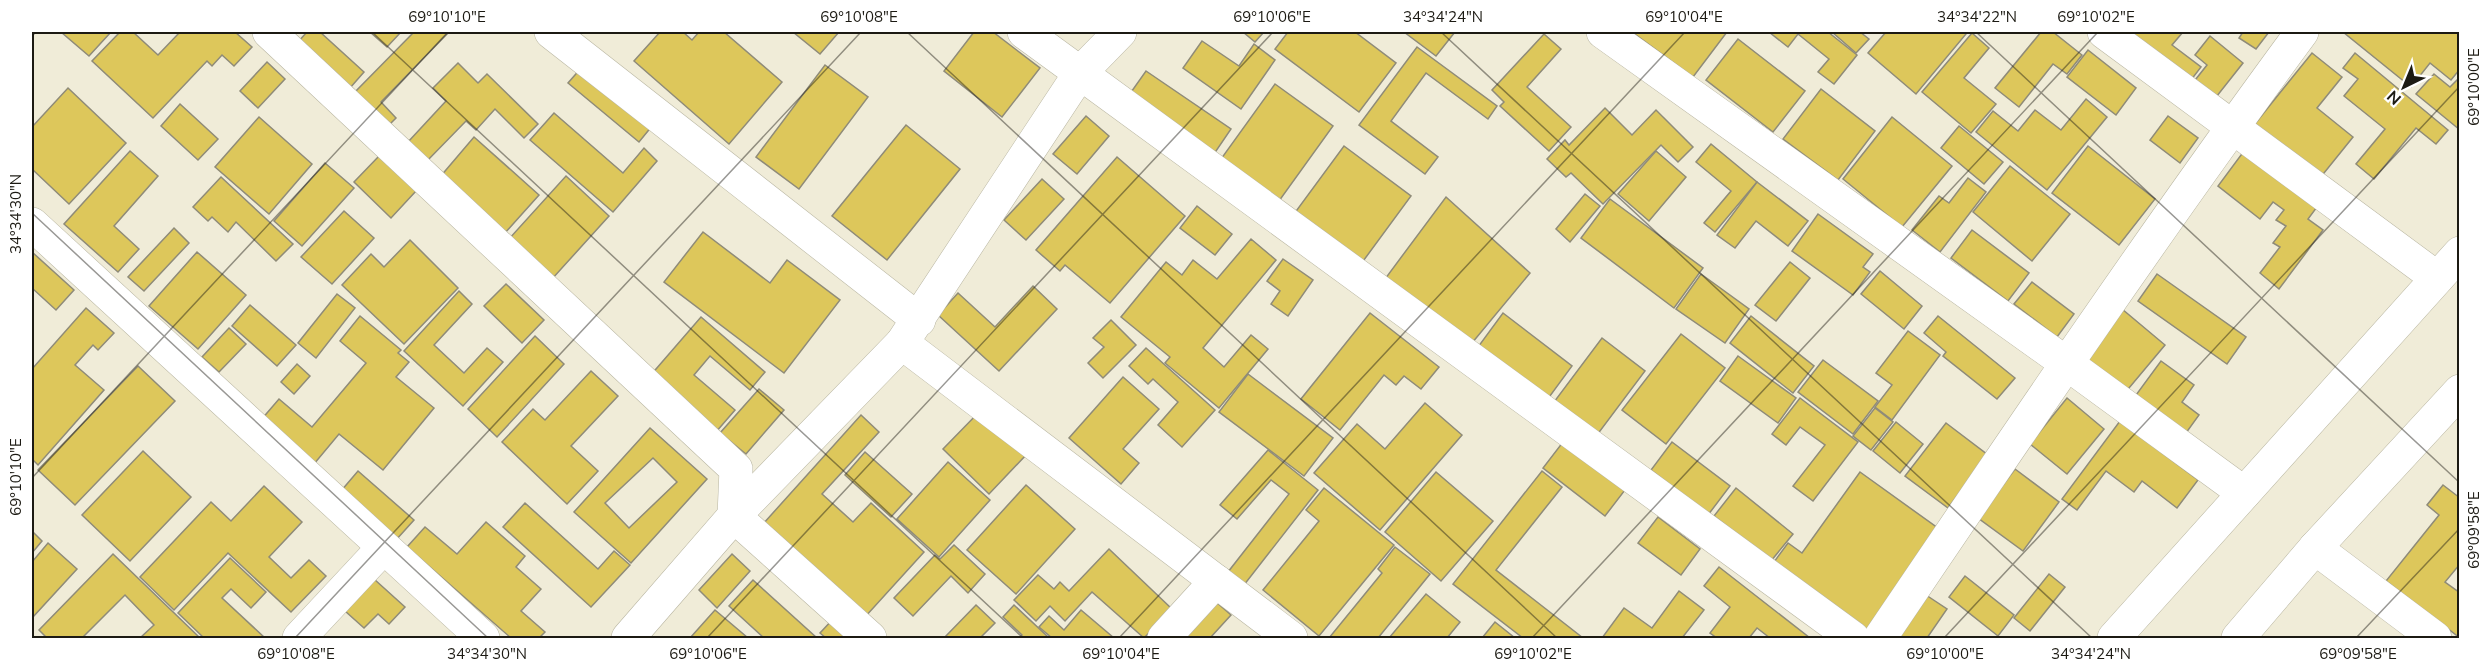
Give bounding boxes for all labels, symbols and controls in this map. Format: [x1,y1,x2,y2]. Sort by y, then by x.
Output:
text: 69°10'10"E [408,7,486,26]
text: 69°10'08"E [820,7,898,26]
text: 69°10'06"E [1233,7,1311,26]
text: 34°34'24"N [1403,7,1483,26]
text: 69°10'04"E [1645,7,1723,26]
text: 34°34'22"N [1937,7,2017,26]
text: 69°10'02"E [2057,7,2135,26]
text: 69°10'00"E [2464,48,2483,126]
north arrow [2374,57,2434,117]
text: N [2383,87,2405,109]
text: 34°34'30"N [6,174,25,254]
text: 69°10'10"E [6,438,25,516]
text: 69°09'58"E [2464,491,2483,569]
text: 69°10'08"E [257,644,335,663]
text: 34°34'30"N [447,644,527,663]
text: 69°10'06"E [669,644,747,663]
text: 69°10'04"E [1082,644,1160,663]
text: 69°10'02"E [1494,644,1572,663]
text: 69°10'00"E [1906,644,1984,663]
text: 34°34'24"N [2051,644,2131,663]
text: 69°09'58"E [2319,644,2397,663]

